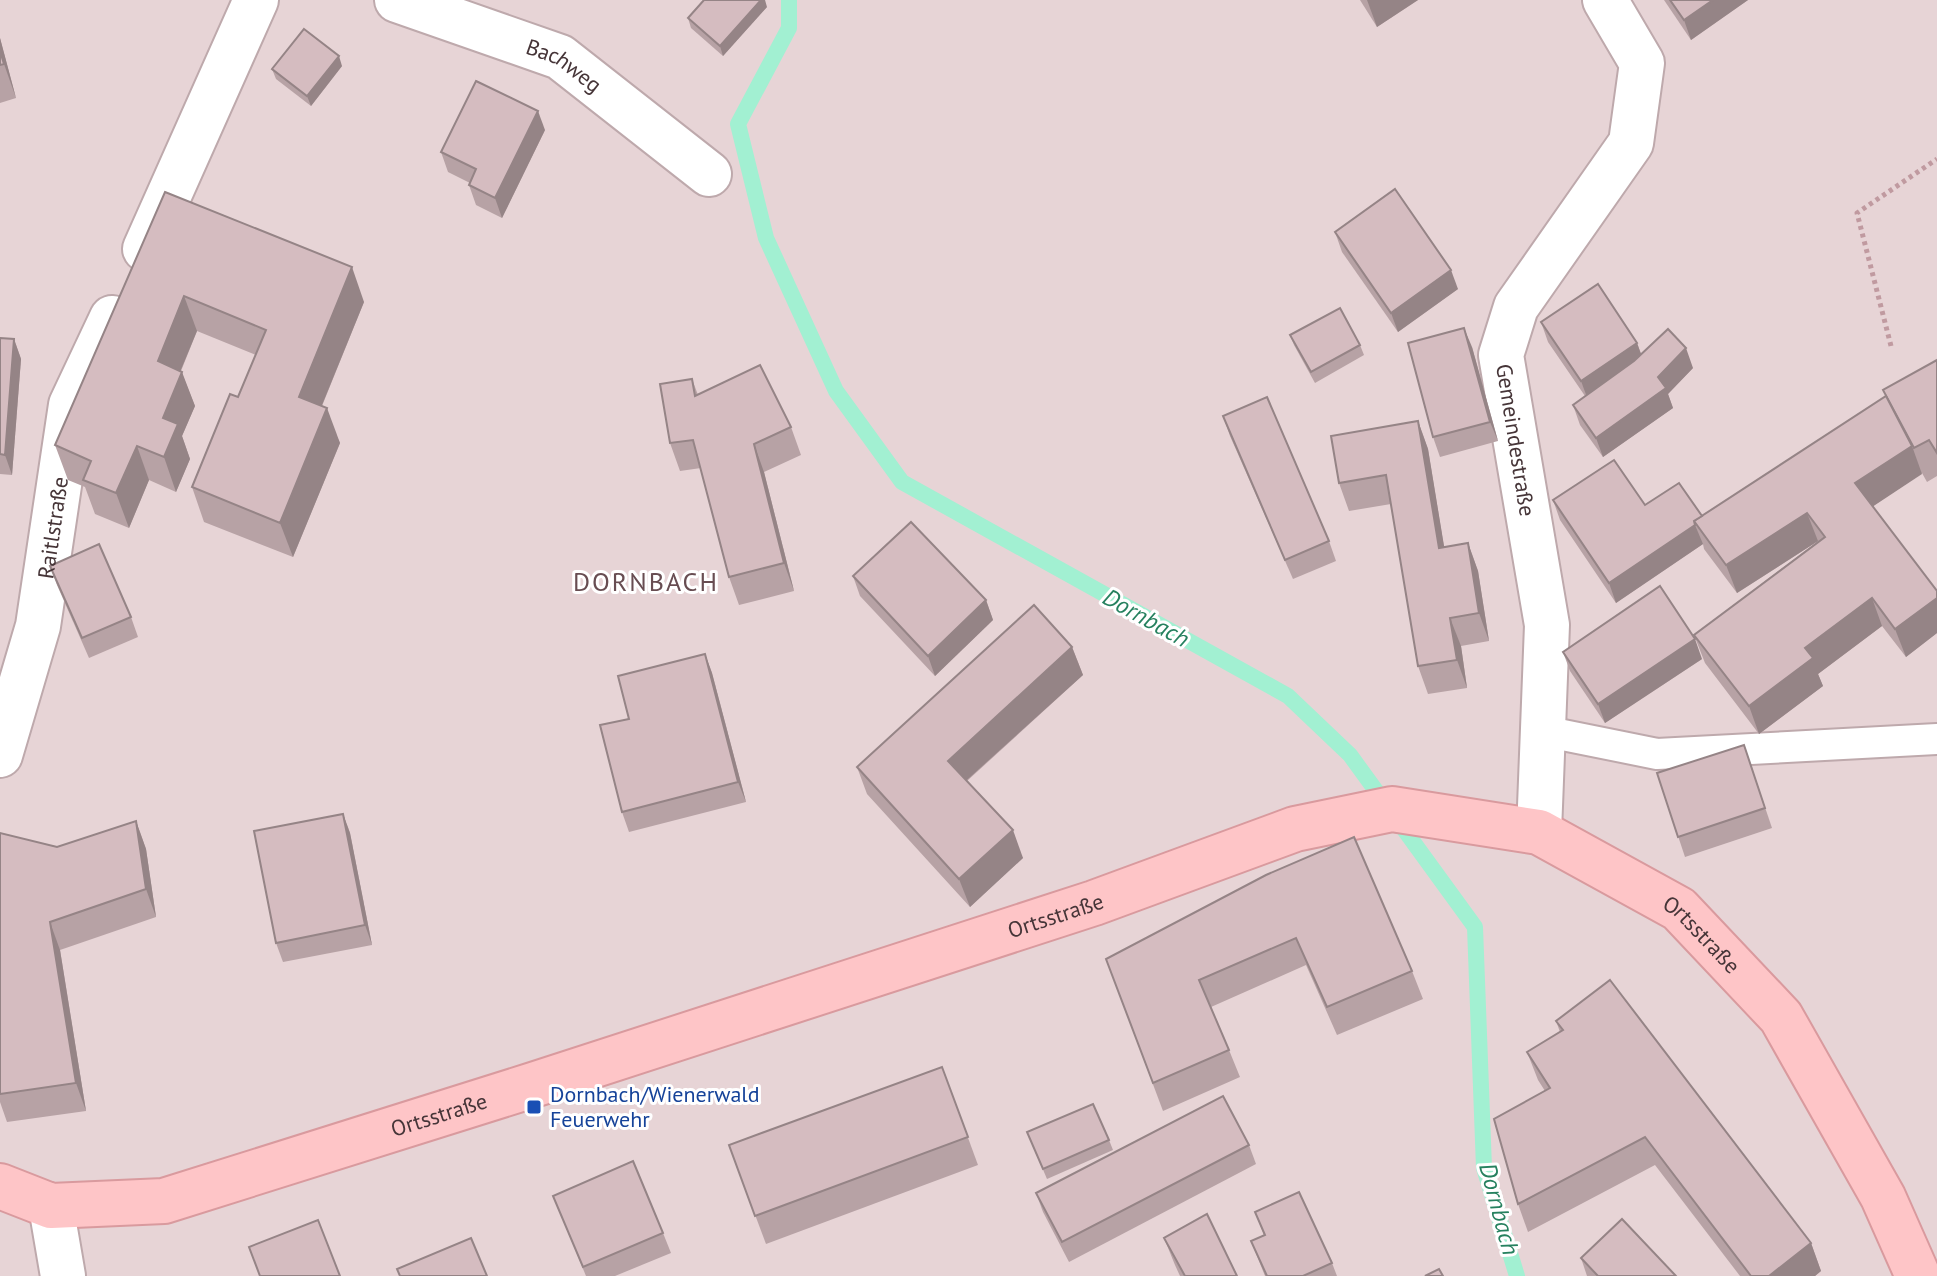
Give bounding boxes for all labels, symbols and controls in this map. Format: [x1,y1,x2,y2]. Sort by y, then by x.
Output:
street label: Bachweg [522,32,608,99]
street label: Gemeindestraße [1490,362,1542,518]
street label: Raitlstraße [31,475,74,581]
district label: DORNBACH [573,565,719,598]
water label: Dornbach [1098,581,1195,654]
street label: Ortsstraße [1004,887,1107,944]
street label: Ortsstraße [1658,889,1746,979]
place label: Dornbach/Wienerwald Feuerwehr [550,1080,760,1133]
street label: Ortsstraße [387,1086,490,1143]
marker: Dornbach/Wienerwald Feuerwehr [525,1098,543,1116]
water label: Dornbach [1472,1159,1527,1258]

